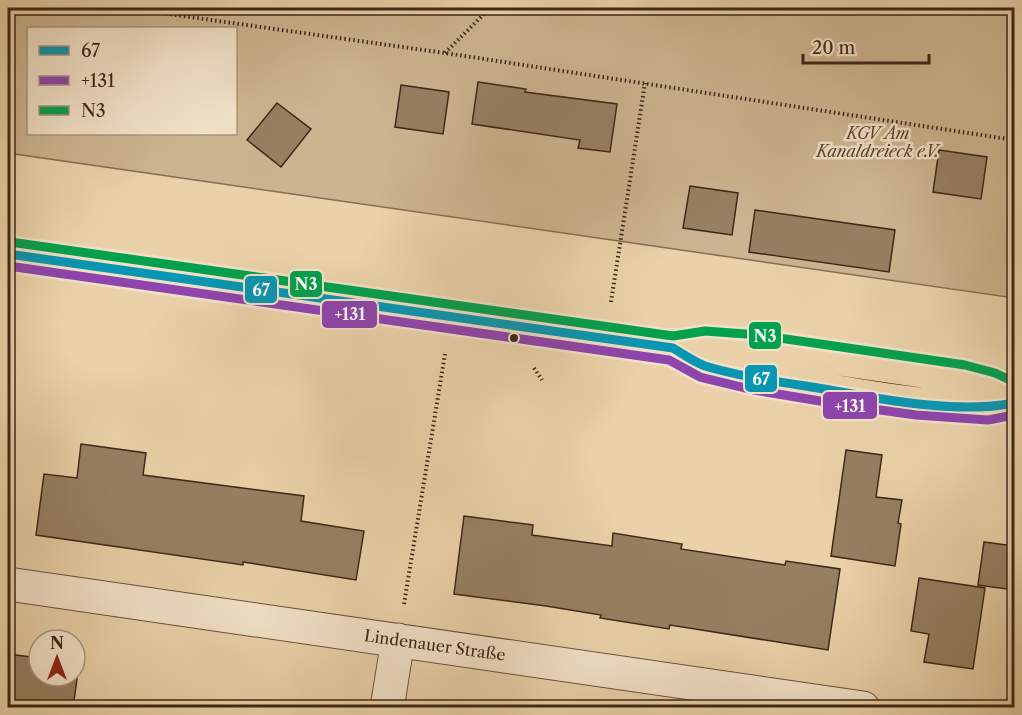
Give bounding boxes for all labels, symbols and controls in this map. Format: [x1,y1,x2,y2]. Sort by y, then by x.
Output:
legend [27,27,237,135]
scale bar [803,27,929,65]
text: 20 m [812,37,856,59]
text: 67 [81,40,100,62]
text: +131 [81,70,115,92]
text: N3 [81,100,106,122]
park label: KGV Am Kanaldreieck e.V. [814,123,942,161]
line badge: N3 [289,270,323,298]
text: N3 [295,274,317,294]
line badge: 67 [244,275,278,304]
text: 67 [252,280,271,300]
line badge: +131 [321,300,378,329]
text: +131 [335,304,366,324]
line badge: N3 [748,321,782,350]
text: N3 [754,326,776,346]
unlabelled marker [508,332,520,344]
line badge: 67 [744,364,778,393]
text: 67 [752,369,771,389]
line badge: +131 [822,391,878,420]
text: +131 [835,396,866,416]
street label: Lindenauer Straße [363,625,507,665]
north arrow [27,628,87,688]
text: N [50,633,64,653]

